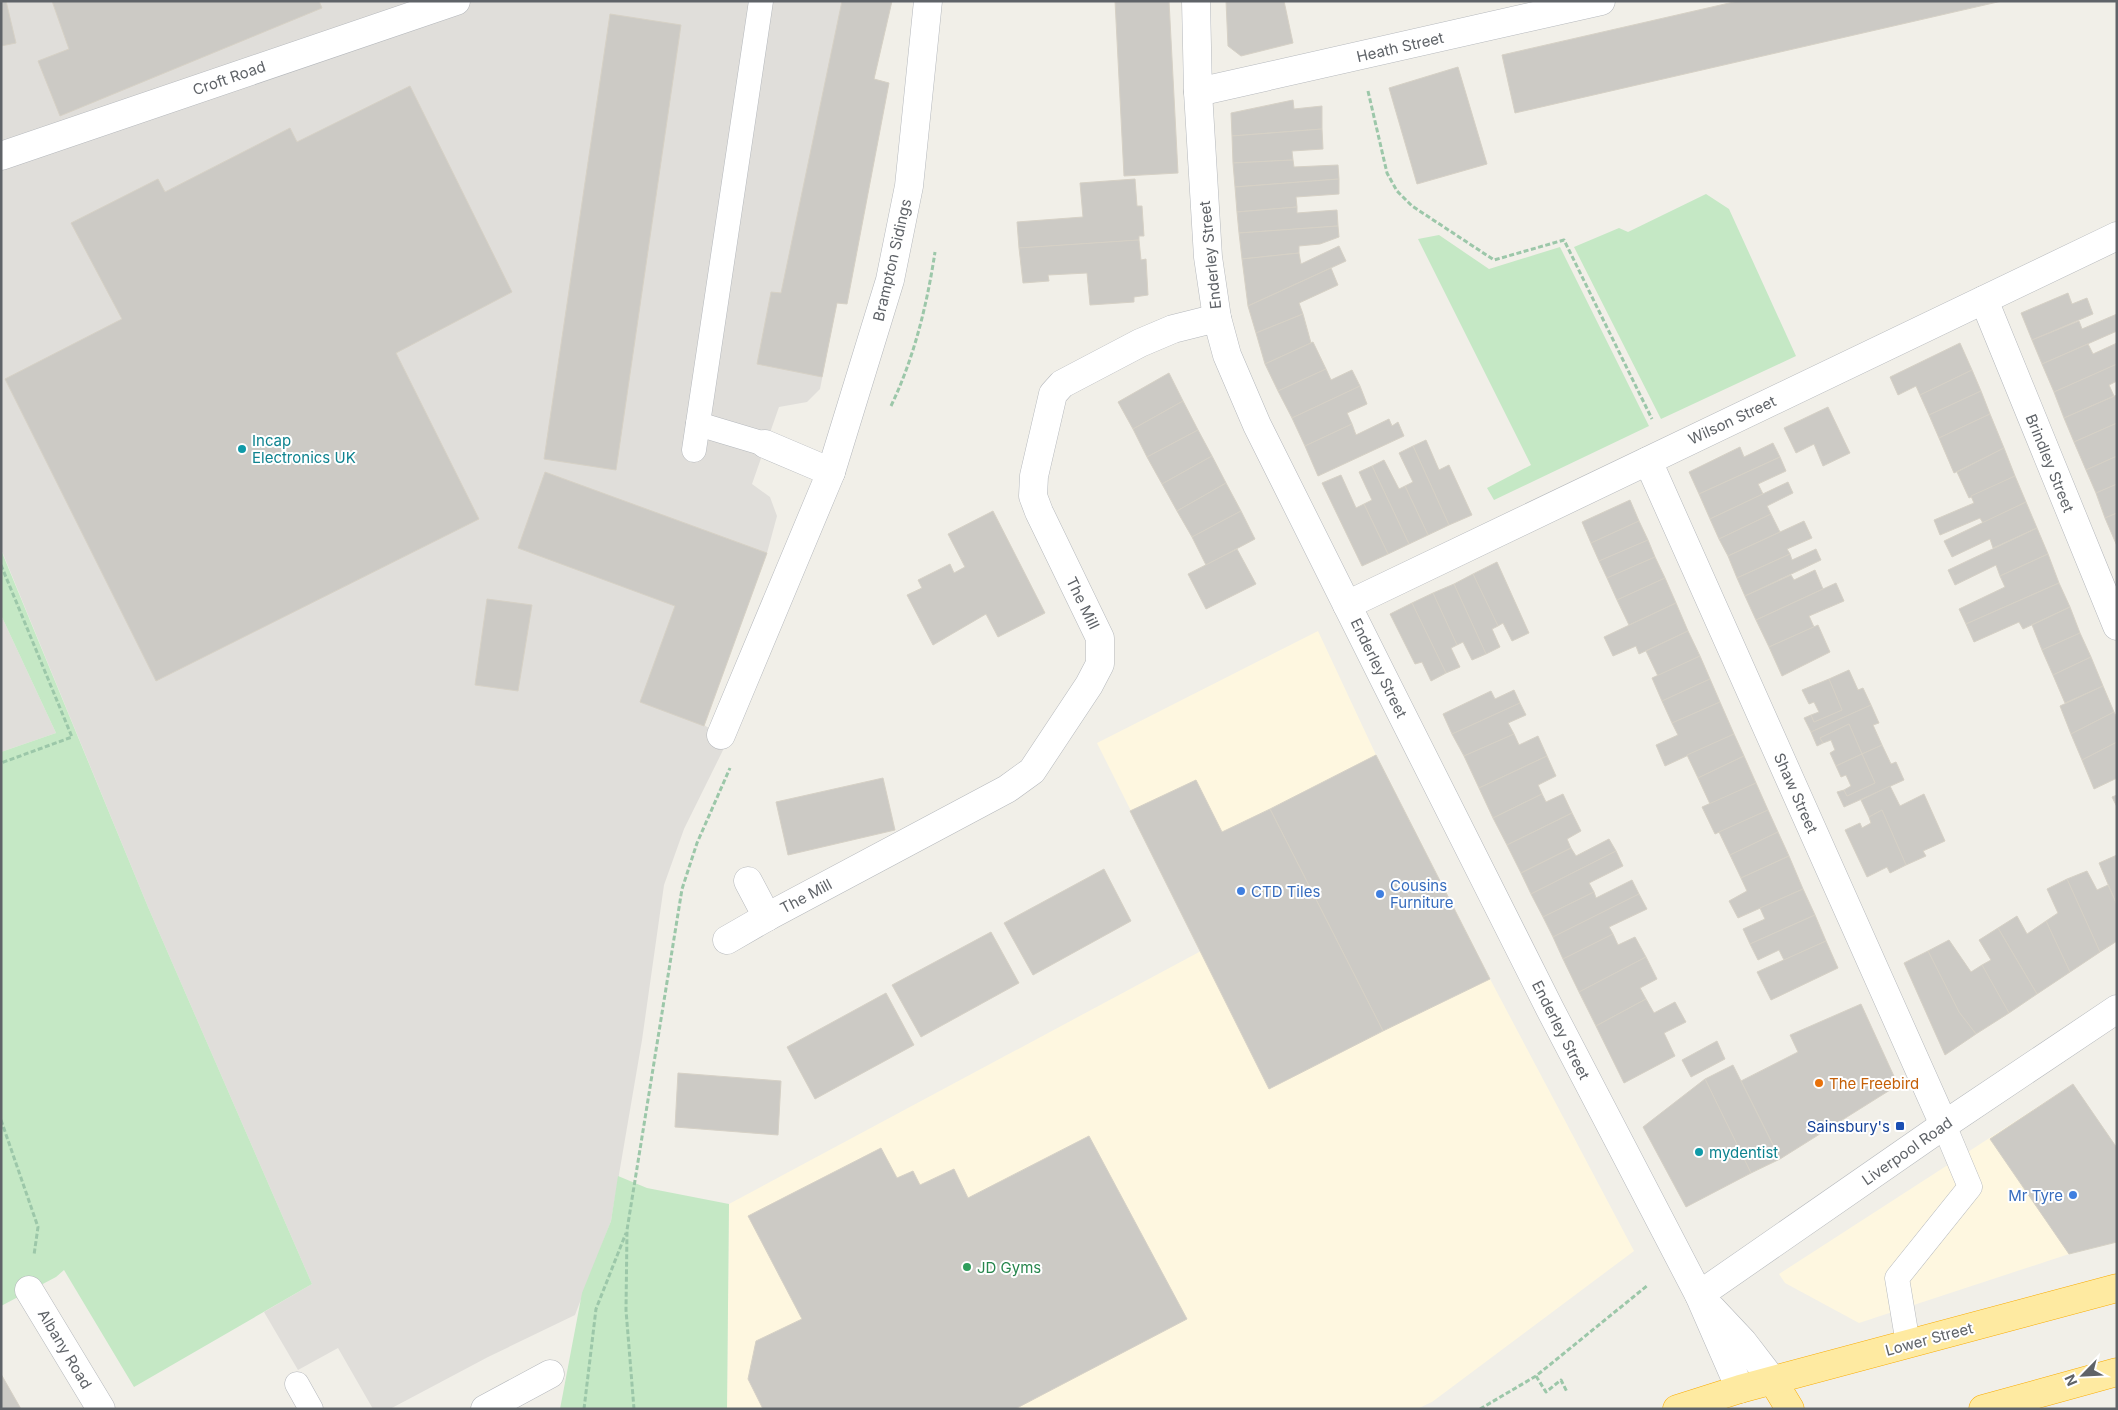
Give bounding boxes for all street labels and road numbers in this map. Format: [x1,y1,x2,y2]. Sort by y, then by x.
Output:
street label: Heath Street [1355,28,1445,66]
street label: Croft Road [190,57,268,99]
street label: Brampton Sidings [869,197,915,323]
street label: Enderley Street [1195,200,1225,310]
street label: Wilson Street [1685,391,1779,449]
street label: Brindley Street [2022,411,2078,515]
street label: The Mill [1062,574,1104,632]
street label: Enderley Street [1347,615,1411,721]
street label: Shaw Street [1770,750,1822,836]
street label: The Mill [777,874,835,918]
street label: Enderley Street [1528,977,1594,1083]
street label: Liverpool Road [1858,1113,1956,1189]
street label: Albany Road [34,1306,96,1392]
street label: Lower Street [1883,1318,1975,1360]

